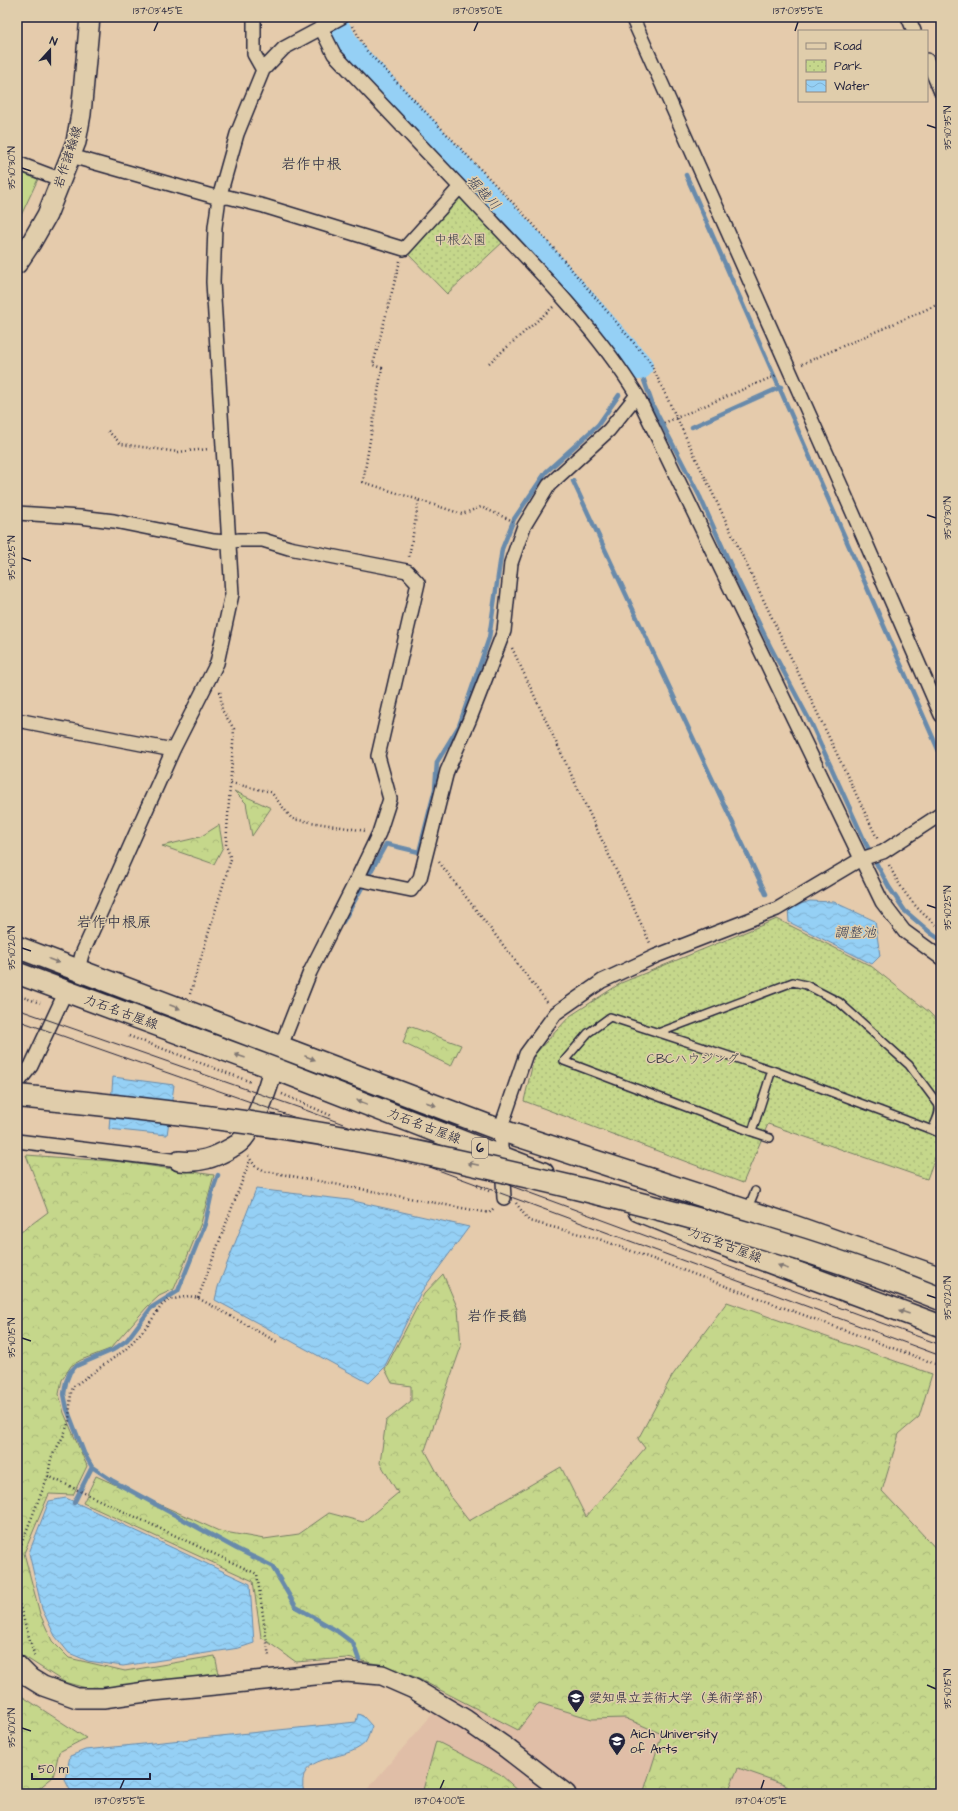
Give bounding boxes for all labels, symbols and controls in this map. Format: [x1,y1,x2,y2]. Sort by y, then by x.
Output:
text: 137°03'45"E [133,4,183,18]
text: 137°03'50"E [453,4,503,18]
text: 137°03'55"E [773,4,823,18]
north arrow [30,30,70,70]
legend [798,30,928,102]
text: N [47,33,59,49]
text: Road [834,38,862,55]
text: Park [834,58,862,75]
text: Water [834,78,870,95]
text: 35°10'35"N [941,106,955,150]
street label: 岩作諸輪線 [49,122,87,191]
text: 35°10'30"N [5,146,19,190]
district label: 岩作中根 [281,154,342,175]
water label: 堀越川 [461,171,505,215]
park label: 中根公園 [434,231,486,249]
text: 35°10'30"N [941,496,955,540]
text: 35°10'25"N [5,535,19,581]
text: 35°10'25"N [941,885,955,931]
district label: 岩作中根原 [76,912,152,933]
water label: 調整池 [834,923,877,943]
text: 35°10'20"N [5,926,19,970]
one-way arrow [48,958,60,964]
street label: 力石名古屋線 [81,990,162,1034]
one-way arrow [170,1004,182,1010]
park label: CBCハウジング [647,1050,739,1068]
one-way arrow [234,1052,246,1058]
one-way arrow [304,1055,316,1061]
one-way arrow [355,1098,367,1104]
one-way arrow [426,1101,438,1107]
street label: 力石名古屋線 [384,1104,465,1149]
road number: 6 [472,1138,488,1158]
one-way arrow [467,1161,480,1167]
street label: 力石名古屋線 [685,1223,766,1268]
one-way arrow [776,1263,788,1269]
text: 35°10'20"N [941,1276,955,1320]
district label: 岩作長鶴 [467,1306,527,1327]
one-way arrow [898,1309,910,1315]
text: 35°10'15"N [5,1318,19,1358]
text: 35°10'15"N [941,1669,955,1709]
school or university icon: 愛知県立芸術大学（美術学部） [566,1688,586,1713]
place label: 愛知県立芸術大学（美術学部） [589,1689,771,1707]
text: 35°10'10"N [5,1708,19,1748]
place label: Aich University of Arts [630,1725,718,1758]
school or university icon: Aich University of Arts [607,1731,627,1756]
scale bar [32,1755,150,1781]
text: 50 m [38,1761,69,1778]
text: 137°03'55"E [95,1794,145,1808]
text: 137°04'00"E [415,1794,465,1808]
text: 137°04'05"E [735,1794,787,1808]

